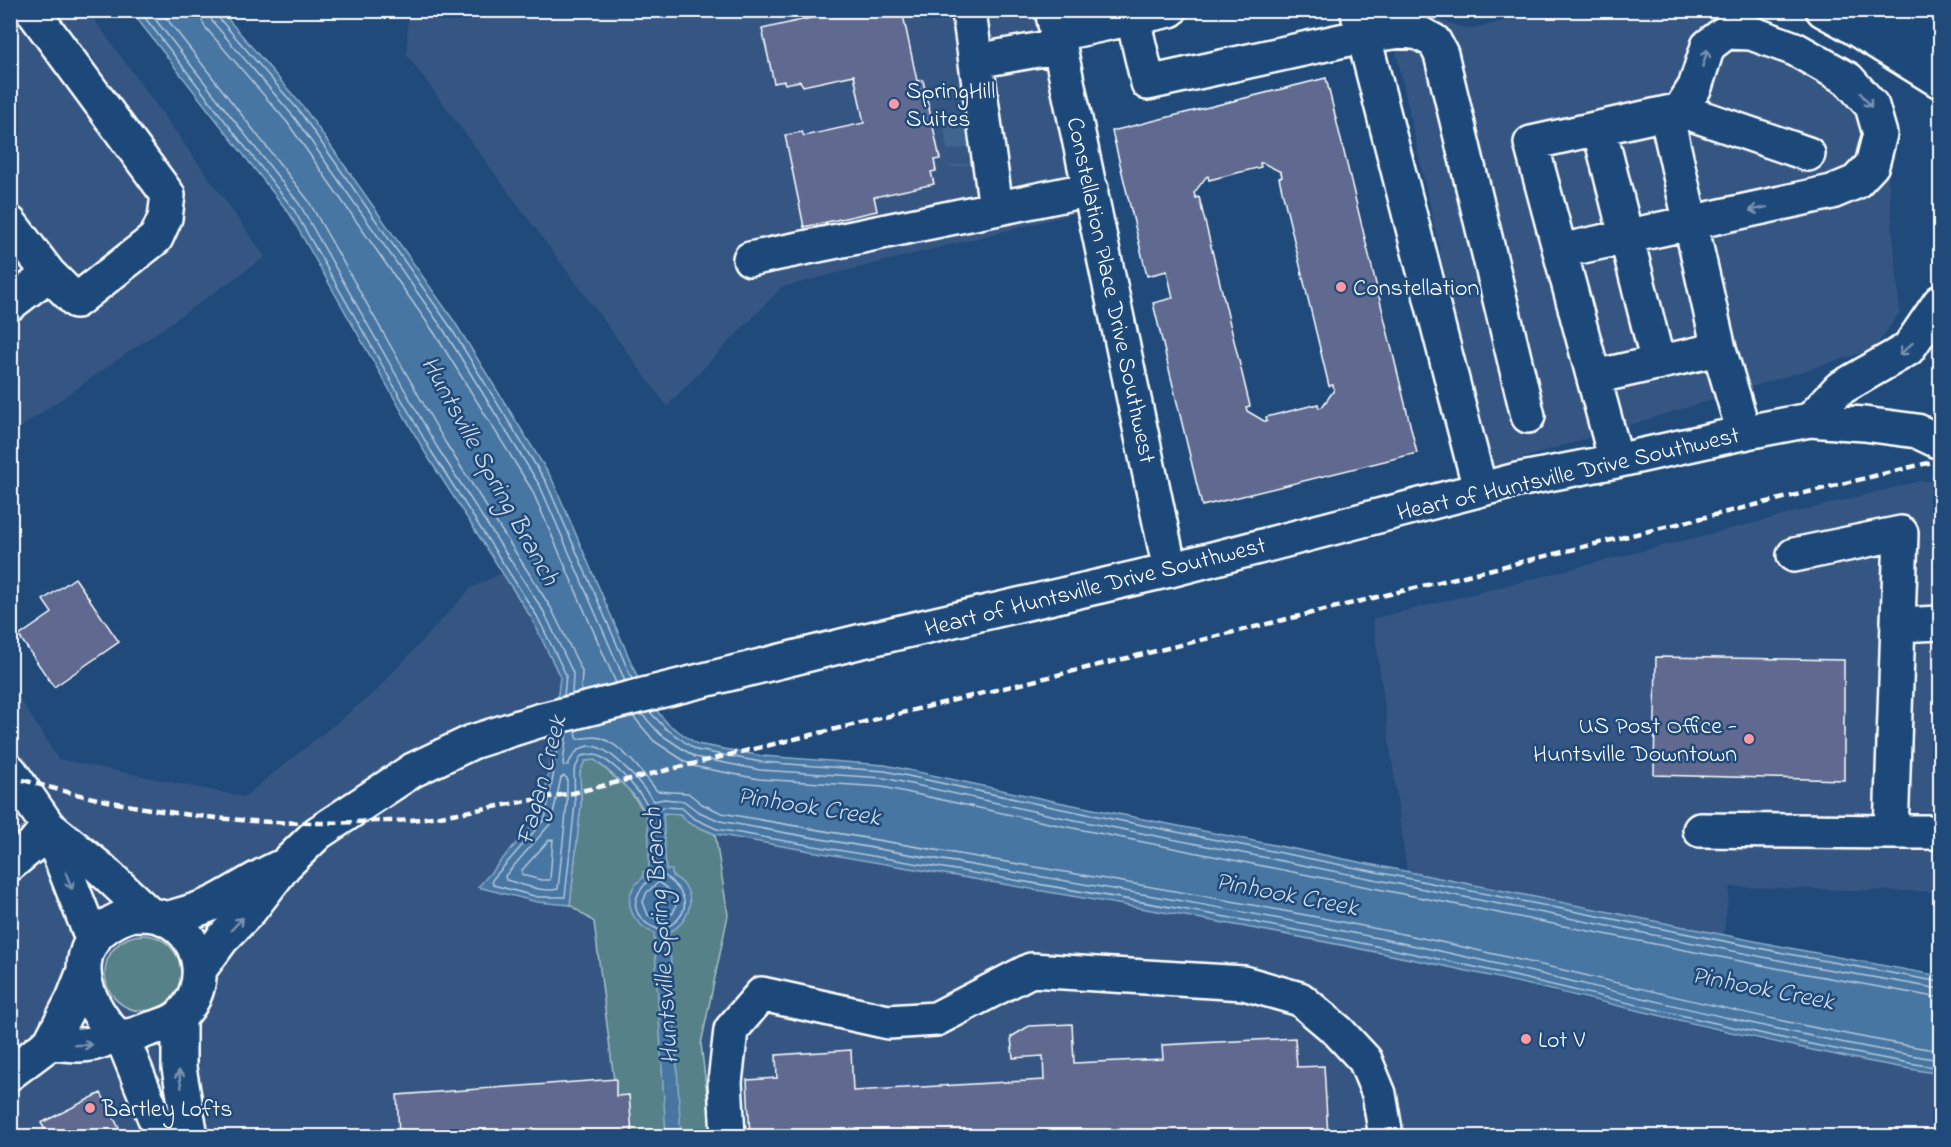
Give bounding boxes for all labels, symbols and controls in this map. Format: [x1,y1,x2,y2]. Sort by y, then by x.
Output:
one-way arrow [1700,48,1711,67]
place label: SpringHill Suites [906,75,995,138]
one-way arrow [1859,92,1872,108]
marker: SpringHill Suites [887,97,901,111]
street label: Constellation Place Drive Southwest [1056,114,1163,467]
one-way arrow [1748,203,1767,215]
place label: Constellation [1353,272,1479,307]
marker: Constellation [1334,280,1348,294]
one-way arrow [1898,342,1914,355]
water label: Huntsville Spring Branch [409,350,568,594]
street label: Heart of Huntsville Drive Southwest [1394,419,1743,532]
street label: Heart of Huntsville Drive Southwest [921,529,1270,648]
water label: Fagan Creek [507,710,579,850]
place label: US Post Office - Huntsville Downtown [1533,710,1737,773]
marker: US Post Office - Huntsville Downtown [1742,732,1756,746]
water label: Pinhook Creek [734,778,884,838]
water label: Huntsville Spring Branch [635,806,691,1065]
water label: Pinhook Creek [1212,864,1363,929]
one-way arrow [64,871,75,889]
one-way arrow [229,916,244,931]
water label: Pinhook Creek [1688,958,1839,1023]
place label: Lot V [1538,1024,1585,1059]
marker: Lot V [1519,1032,1533,1046]
one-way arrow [73,1039,93,1051]
one-way arrow [175,1070,186,1089]
place label: Bartley Lofts [101,1093,233,1129]
marker: Bartley Lofts [83,1101,97,1115]

